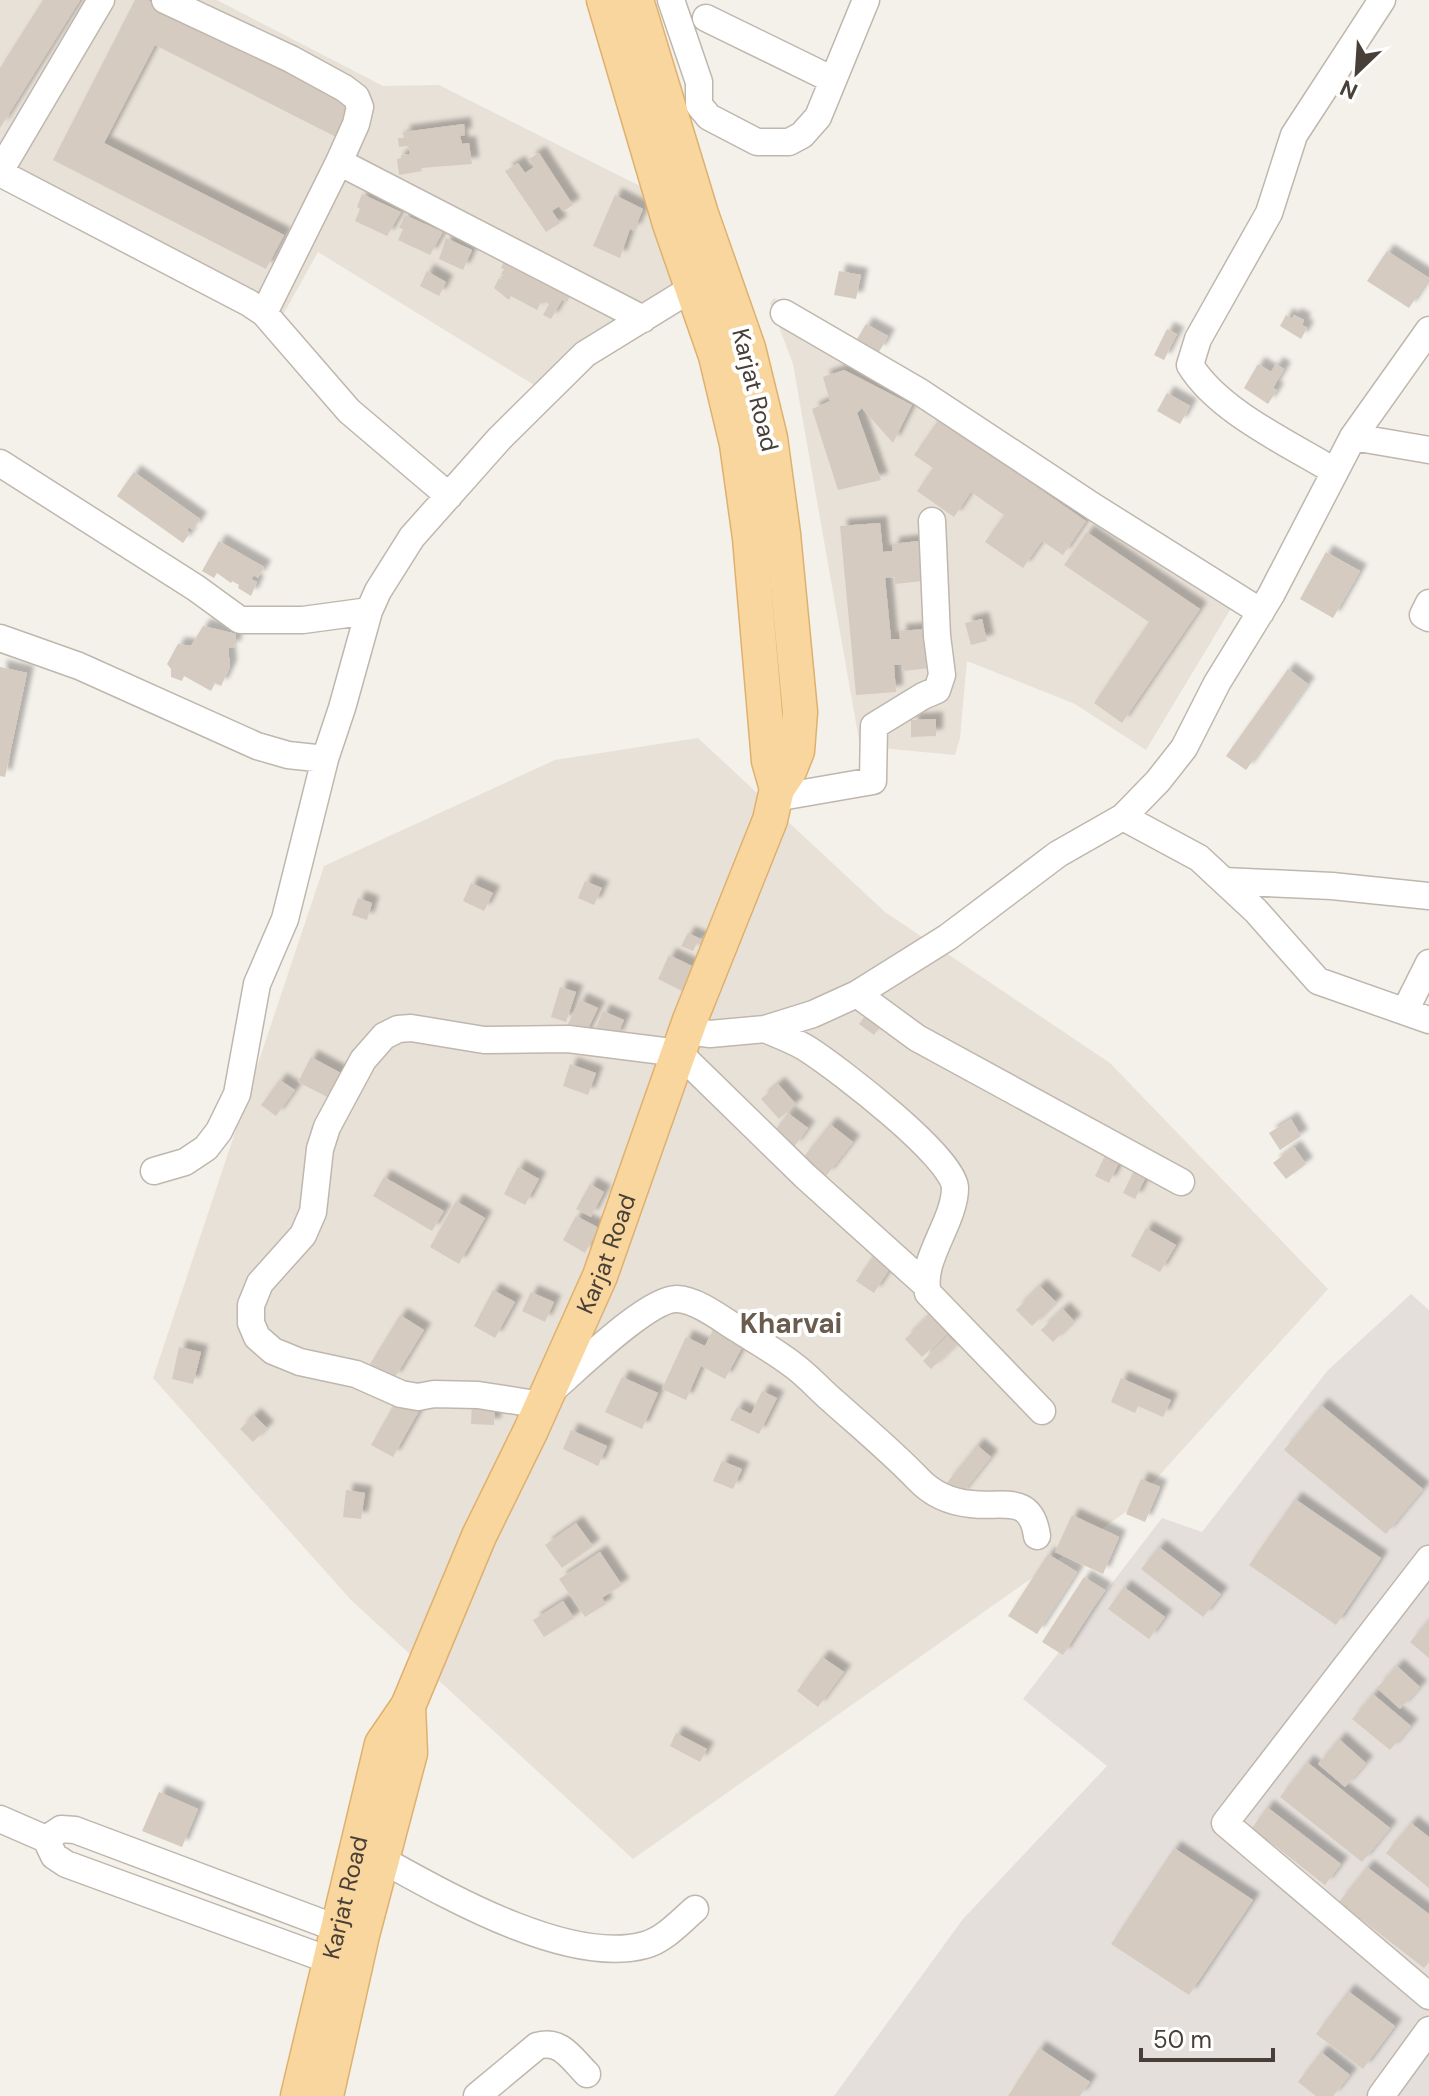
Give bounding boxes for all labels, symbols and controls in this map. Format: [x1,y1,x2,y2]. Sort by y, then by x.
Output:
north arrow [1317,32,1397,112]
text: N [1335,73,1362,106]
street label: Karjat Road [725,325,786,455]
street label: Karjat Road [569,1190,643,1319]
district label: Kharvai [740,1305,842,1342]
street label: Karjat Road [315,1833,375,1962]
scale bar [1141,2012,1273,2062]
text: 50 m [1153,2024,1212,2055]

